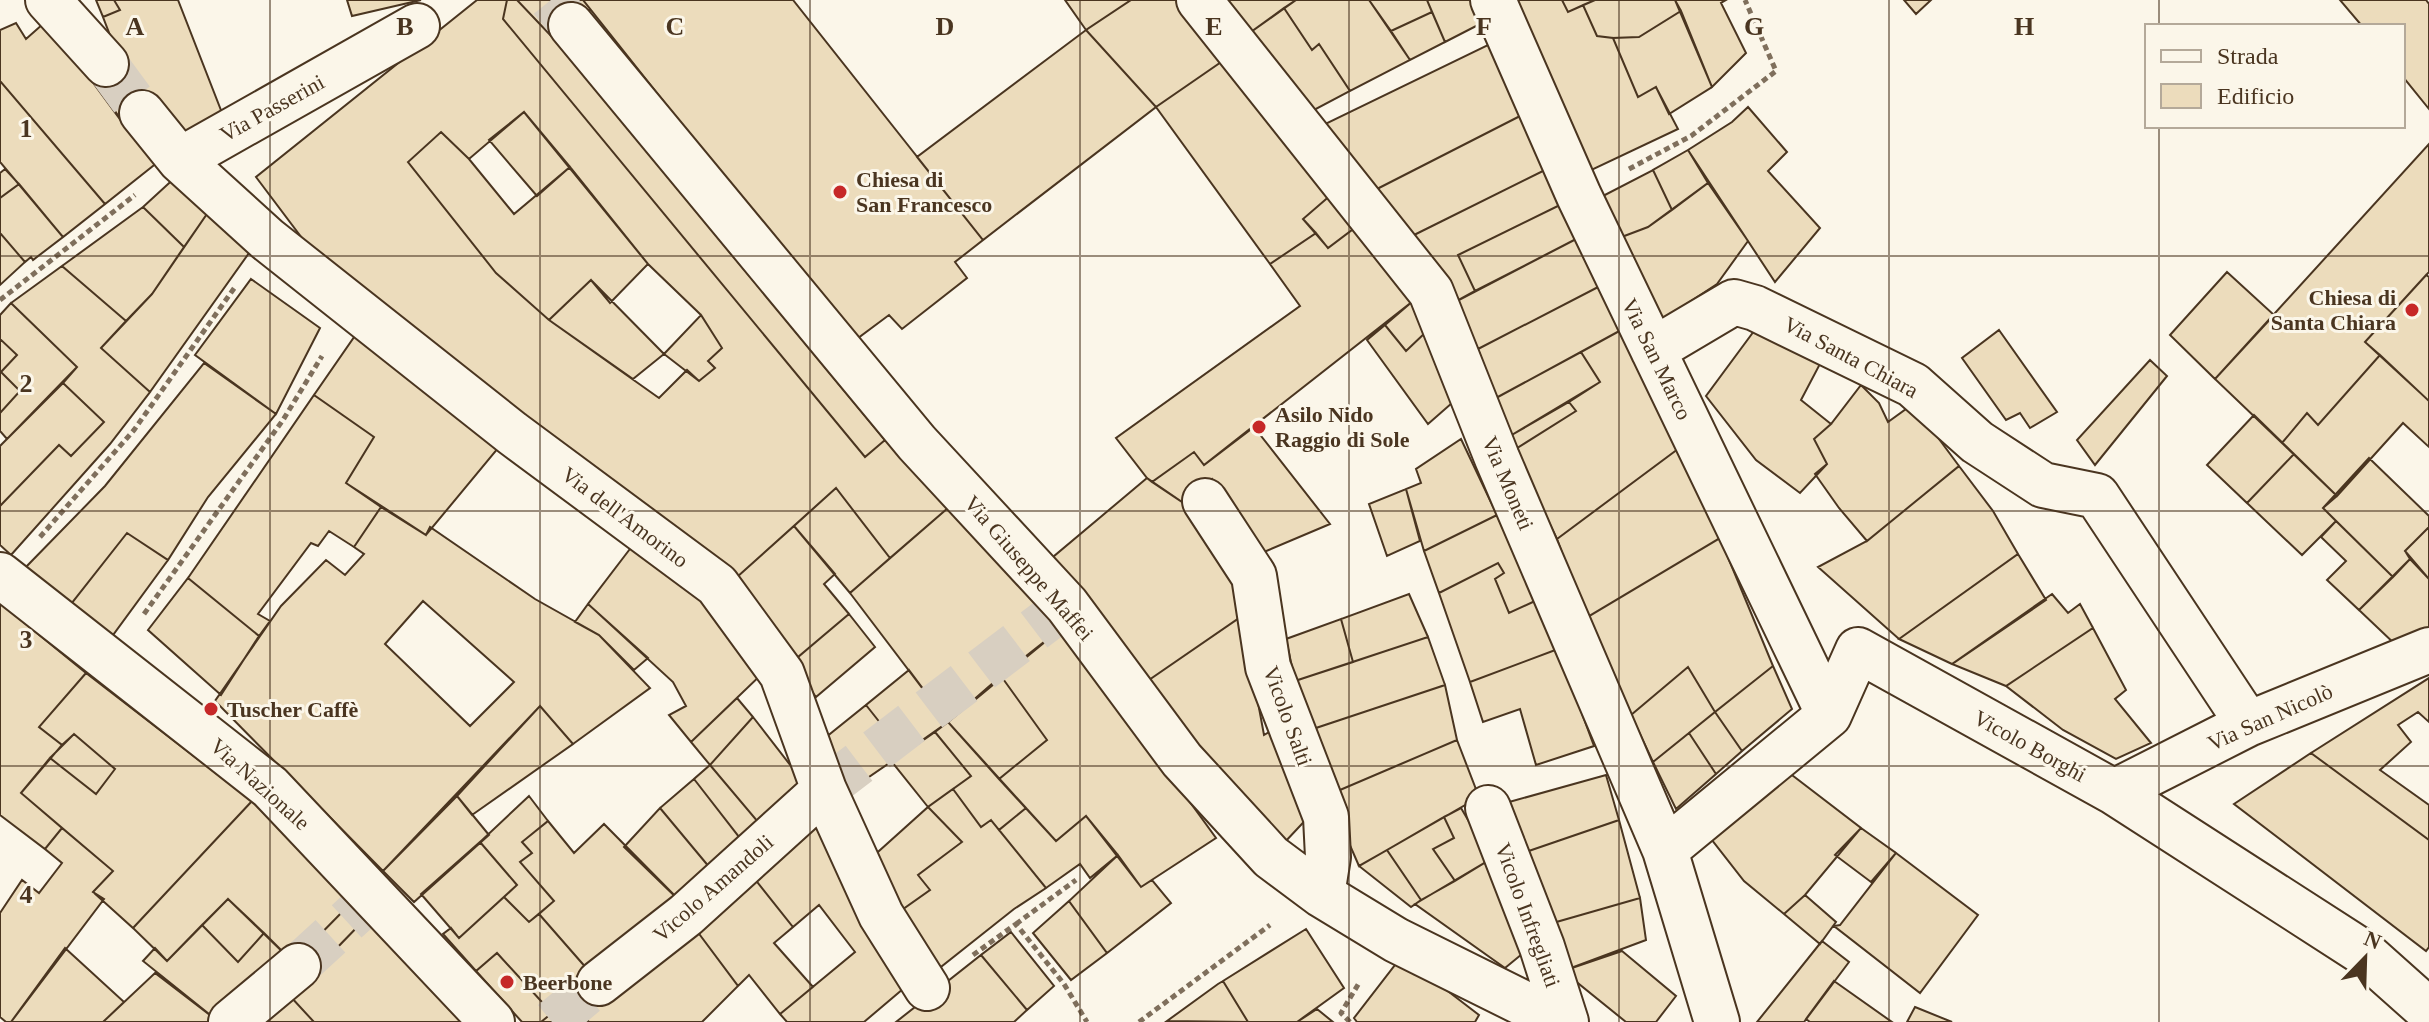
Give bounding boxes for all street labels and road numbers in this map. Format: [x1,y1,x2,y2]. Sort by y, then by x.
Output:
street label: Via Passerini [215,69,329,147]
street label: Via San Marco [1617,294,1697,424]
street label: Via Santa Chiara [1779,311,1923,403]
street label: Via Moneti [1477,432,1539,534]
street label: Via dell'Amorino [557,461,693,573]
street label: Via Giuseppe Maffei [959,490,1099,646]
street label: Vicolo Salti [1258,663,1318,769]
street label: Via San Nicolò [2204,678,2336,756]
street label: Vicolo Borghi [1969,705,2091,787]
street label: Via Nazionale [205,733,315,835]
street label: Vicolo Amandoli [648,829,778,947]
street label: Vicolo Infregliati [1490,839,1566,991]

